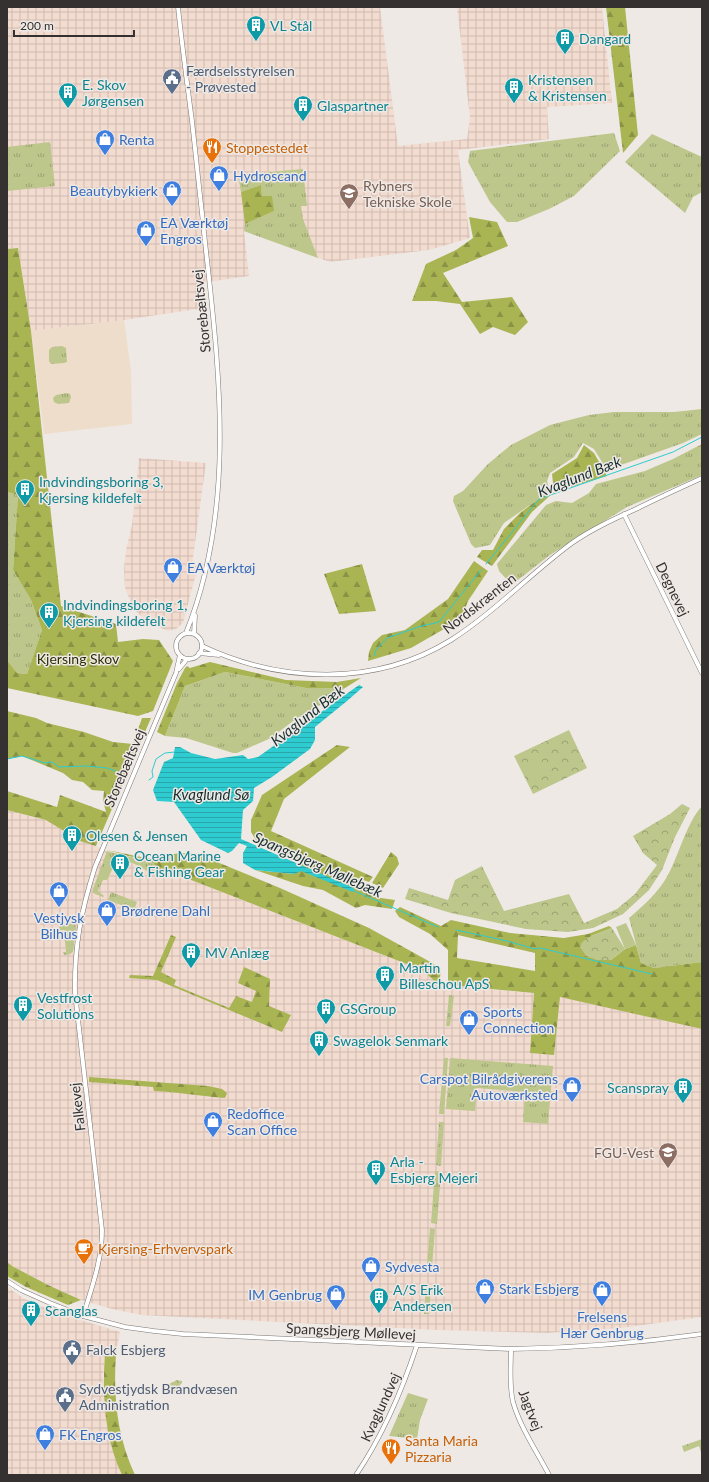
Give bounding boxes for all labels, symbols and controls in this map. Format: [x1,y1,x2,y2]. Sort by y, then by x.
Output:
scale bar [14,12,134,38]
building icon: VL Stål [245,14,267,42]
place label: VL Stål [270,17,312,34]
text: 200 m [20,18,54,33]
building icon: Dangard [554,27,576,55]
place label: Dangard [579,30,631,47]
place label: Færdselsstyrelsen - Prøvested [186,62,295,95]
public building icon: Færdselsstyrelsen - Prøvested [161,67,183,95]
place label: Kristensen & Kristensen [528,71,607,104]
place label: E. Skov Jørgensen [82,76,144,109]
building icon: Kristensen & Kristensen [503,76,525,104]
building icon: E. Skov Jørgensen [57,81,79,109]
building icon: Glaspartner [292,94,314,122]
place label: Glaspartner [317,97,389,114]
shop icon: Renta [94,128,116,156]
place label: Renta [119,131,154,148]
restaurant icon: Stoppestedet [201,136,223,164]
place label: Stoppestedet [226,139,308,156]
shop icon: Hydroscand [208,164,230,192]
place label: Hydroscand [233,167,307,184]
place label: Rybners Tekniske Skole [363,177,452,210]
shop icon: Beautybykierk [161,179,183,207]
place label: Beautybykierk [70,182,159,199]
school or university icon: Rybners Tekniske Skole [338,182,360,210]
place label: EA Værktøj Engros [160,214,228,247]
shop icon: EA Værktøj Engros [135,219,157,247]
street label: Storebæltsvej [188,269,214,353]
water label: Kvaglund Bæk [535,451,624,500]
place label: Indvindingsboring 3, Kjersing kildefelt [39,473,163,506]
building icon: Indvindingsboring 3, Kjersing kildefelt [14,478,36,506]
shop icon: EA Værktøj [162,556,184,584]
place label: EA Værktøj [187,559,255,576]
street label: Degnevej [653,559,693,619]
street label: Nordskrænten [439,569,519,637]
place label: Indvindingsboring 1, Kjersing kildefelt [63,596,187,629]
building icon: Indvindingsboring 1, Kjersing kildefelt [38,601,60,629]
park label: Kjersing Skov [37,650,120,667]
water label: Kvaglund Bæk [267,680,348,749]
street label: Storebæltsvej [100,726,148,810]
water label: Kvaglund Sø [173,785,249,803]
building icon: Olesen & Jensen [61,824,83,852]
place label: Olesen & Jensen [86,827,188,844]
water label: Spangsbjerg Møllebæk [251,827,386,901]
place label: Ocean Marine & Fishing Gear [134,847,224,880]
building icon: Ocean Marine & Fishing Gear [109,852,131,880]
shop icon: Vestjysk Bilhus [48,880,70,908]
shop icon: Brødrene Dahl [96,899,118,927]
place label: Brødrene Dahl [121,902,210,919]
place label: Vestjysk Bilhus [34,909,85,942]
building icon: MV Anlæg [180,941,202,969]
place label: MV Anlæg [205,944,269,961]
place label: Martin Billeschou ApS [399,959,489,992]
building icon: Martin Billeschou ApS [374,964,396,992]
place label: Vestfrost Solutions [37,989,94,1022]
building icon: Vestfrost Solutions [12,994,34,1022]
building icon: GSGroup [315,997,337,1025]
place label: GSGroup [340,1000,396,1017]
place label: Sports Connection [483,1003,554,1036]
shop icon: Sports Connection [458,1008,480,1036]
building icon: Swagelok Senmark [308,1029,330,1057]
place label: Swagelok Senmark [333,1032,449,1049]
place label: Carspot Bilrådgiverens Autoværksted [420,1070,558,1103]
shop icon: Carspot Bilrådgiverens Autoværksted [561,1075,583,1103]
building icon: Scanspray [672,1076,694,1104]
place label: Scanspray [607,1079,670,1096]
street label: Falkevej [66,1082,88,1132]
place label: Redoffice Scan Office [227,1105,297,1138]
shop icon: Redoffice Scan Office [202,1110,224,1138]
school or university icon: FGU-Vest [657,1141,679,1169]
place label: FGU-Vest [594,1144,654,1161]
place label: Arla - Esbjerg Mejeri [390,1153,478,1186]
building icon: Arla - Esbjerg Mejeri [365,1158,387,1186]
cafe icon: Kjersing-Erhvervspark [73,1237,95,1265]
place label: Kjersing-Erhvervspark [98,1240,234,1257]
shop icon: Sydvesta [360,1255,382,1283]
place label: Sydvesta [385,1258,440,1275]
shop icon: Stark Esbjerg [474,1277,496,1305]
shop icon: Frelsens Hær Genbrug [591,1279,613,1307]
place label: Stark Esbjerg [499,1280,579,1297]
place label: A/S Erik Andersen [393,1281,452,1314]
shop icon: IM Genbrug [325,1283,347,1311]
place label: IM Genbrug [248,1286,322,1303]
building icon: A/S Erik Andersen [368,1286,390,1314]
building icon: Scanglas [20,1299,42,1327]
place label: Scanglas [45,1302,98,1319]
place label: Frelsens Hær Genbrug [560,1308,644,1341]
street label: Spangsbjerg Møllevej [286,1319,416,1343]
public building icon: Falck Esbjerg [61,1338,83,1366]
place label: Falck Esbjerg [86,1341,165,1358]
street label: Kvaglundvej [357,1370,403,1444]
place label: Sydvestjydsk Brandvæsen Administration [79,1380,238,1413]
public building icon: Sydvestjydsk Brandvæsen Administration [54,1385,76,1413]
street label: Jagtvej [515,1387,547,1433]
shop icon: FK Engros [34,1423,56,1451]
place label: FK Engros [59,1426,122,1443]
place label: Santa Maria Pizzaria [405,1432,478,1465]
restaurant icon: Santa Maria Pizzaria [380,1437,402,1465]

